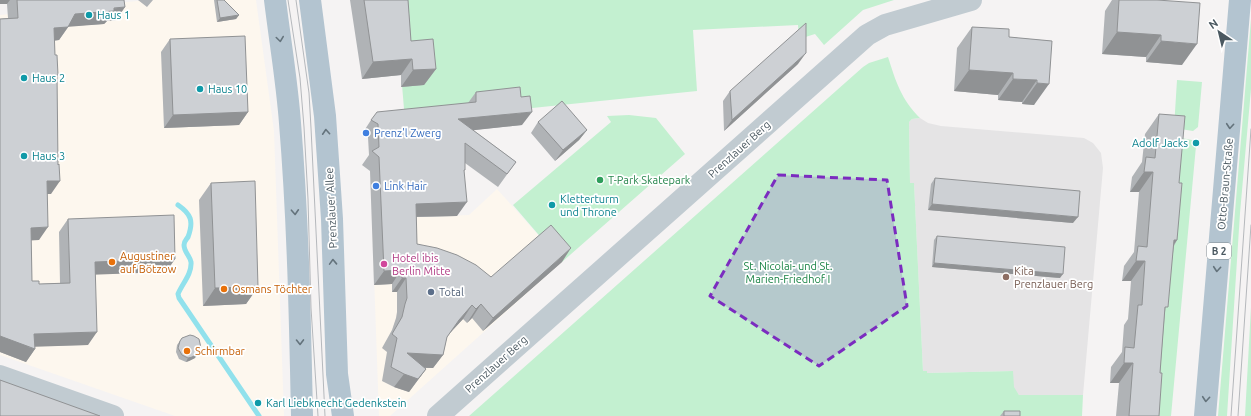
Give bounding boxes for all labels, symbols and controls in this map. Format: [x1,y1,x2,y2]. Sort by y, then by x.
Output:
place label: Haus 1 [97,9,130,21]
marker: Haus 1 [84,10,94,20]
north arrow [1199,12,1239,52]
text: N [1206,17,1220,31]
one-way arrow [275,36,284,42]
place label: Haus 2 [32,72,65,84]
marker: Haus 2 [19,73,29,83]
place label: Haus 10 [208,83,247,95]
marker: Haus 10 [195,84,205,94]
street label: Prenzlauer Berg [706,118,772,180]
one-way arrow [1225,123,1234,129]
place label: Prenz'l Zwerg [374,127,441,139]
marker: Prenz'l Zwerg [361,128,371,138]
one-way arrow [322,129,331,135]
place label: Adolf Jacks [1132,137,1188,149]
marker: Adolf Jacks [1191,138,1201,148]
street label: Otto-Braun-Straße [1215,138,1235,230]
place label: Haus 3 [32,150,65,162]
marker: Haus 3 [19,151,29,161]
street label: Prenzlauer Allee [323,167,339,249]
place label: T-Park Skatepark [608,174,691,186]
marker: T-Park Skatepark [595,175,605,185]
place label: Link Hair [384,180,428,192]
marker: Link Hair [371,181,381,191]
place label: Kletterturm und Throne [560,193,619,218]
marker: Kletterturm und Throne [547,200,557,210]
one-way arrow [291,209,300,215]
road number: B 2 [1207,243,1231,259]
place label: Augustiner auf Bötzow [120,250,177,275]
place label: Hotel ibis Berlin Mitte [392,252,451,277]
marker: Augustiner auf Bötzow [107,257,117,267]
one-way arrow [329,259,337,265]
marker: Hotel ibis Berlin Mitte [379,259,389,269]
park label: St. Nicolai- und St. Marien-Friedhof I [744,260,832,285]
place label: Kita Prenzlauer Berg [1014,265,1093,290]
one-way arrow [1213,266,1222,272]
marker: Kita Prenzlauer Berg [1001,272,1011,282]
place label: Osmans Töchter [232,283,313,295]
marker: Osmans Töchter [219,284,229,294]
place label: Total [439,286,464,298]
marker: Total [426,287,436,297]
street label: Prenzlauer Berg [463,333,529,395]
one-way arrow [296,339,304,345]
place label: Schirmbar [195,345,246,357]
marker: Schirmbar [182,346,192,356]
one-way arrow [1202,396,1211,402]
place label: Karl Liebknecht Gedenkstein [266,397,407,409]
marker: Karl Liebknecht Gedenkstein [253,398,263,408]

